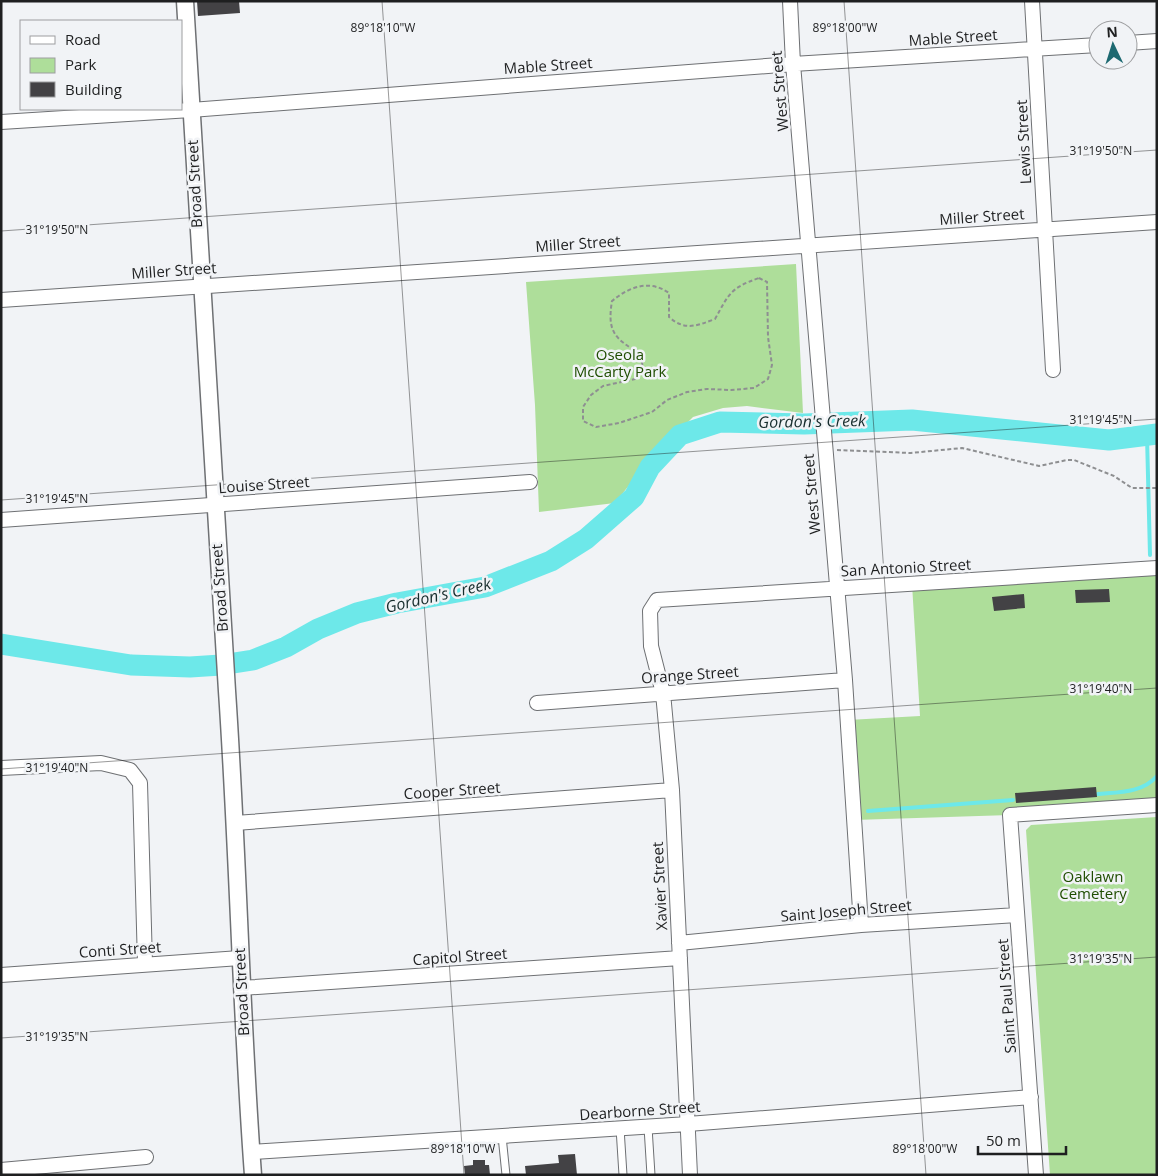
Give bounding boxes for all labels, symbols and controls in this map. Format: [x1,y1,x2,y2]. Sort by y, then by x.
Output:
text: 89°18'10"W [351,19,415,36]
text: 89°18'00"W [813,19,877,36]
legend [20,20,182,110]
north arrow [1088,20,1138,70]
text: N [1106,22,1118,41]
street label: Mable Street [908,24,998,50]
text: Road [65,29,101,49]
street label: West Street [766,50,792,132]
street label: Mable Street [503,52,593,78]
text: Park [65,54,96,74]
text: Building [65,79,122,99]
street label: Lewis Street [1011,99,1035,185]
street label: Broad Street [182,140,206,229]
text: 31°19'50"N [1070,142,1132,159]
street label: Miller Street [939,203,1025,229]
text: 31°19'50"N [26,221,88,238]
street label: Miller Street [535,230,621,256]
street label: Miller Street [131,257,217,283]
park label: Oseola McCarty Park [574,344,666,381]
water label: Gordon's Creek [758,409,867,433]
text: 31°19'45"N [1070,411,1132,428]
street label: West Street [798,453,824,535]
street label: Louise Street [218,471,310,497]
text: 31°19'45"N [26,490,88,507]
street label: Broad Street [206,543,232,633]
street label: San Antonio Street [840,554,972,580]
water label: Gordon's Creek [383,572,494,618]
street label: Orange Street [641,661,739,687]
text: 31°19'40"N [1070,680,1132,697]
text: 31°19'40"N [26,759,88,776]
street label: Cooper Street [403,777,501,803]
street label: Xavier Street [647,841,671,931]
park label: Oaklawn Cemetery [1059,866,1127,903]
street label: Saint Joseph Street [779,894,912,926]
street label: Conti Street [78,936,162,962]
street label: Saint Paul Street [992,938,1020,1054]
street label: Capitol Street [412,943,508,969]
street label: Broad Street [229,948,253,1037]
text: 31°19'35"N [1070,950,1132,967]
text: 31°19'35"N [26,1028,88,1045]
street label: Dearborne Street [579,1096,701,1124]
scale bar [978,1124,1066,1156]
text: 50 m [986,1130,1021,1150]
text: 89°18'10"W [431,1140,495,1157]
text: 89°18'00"W [893,1140,957,1157]

